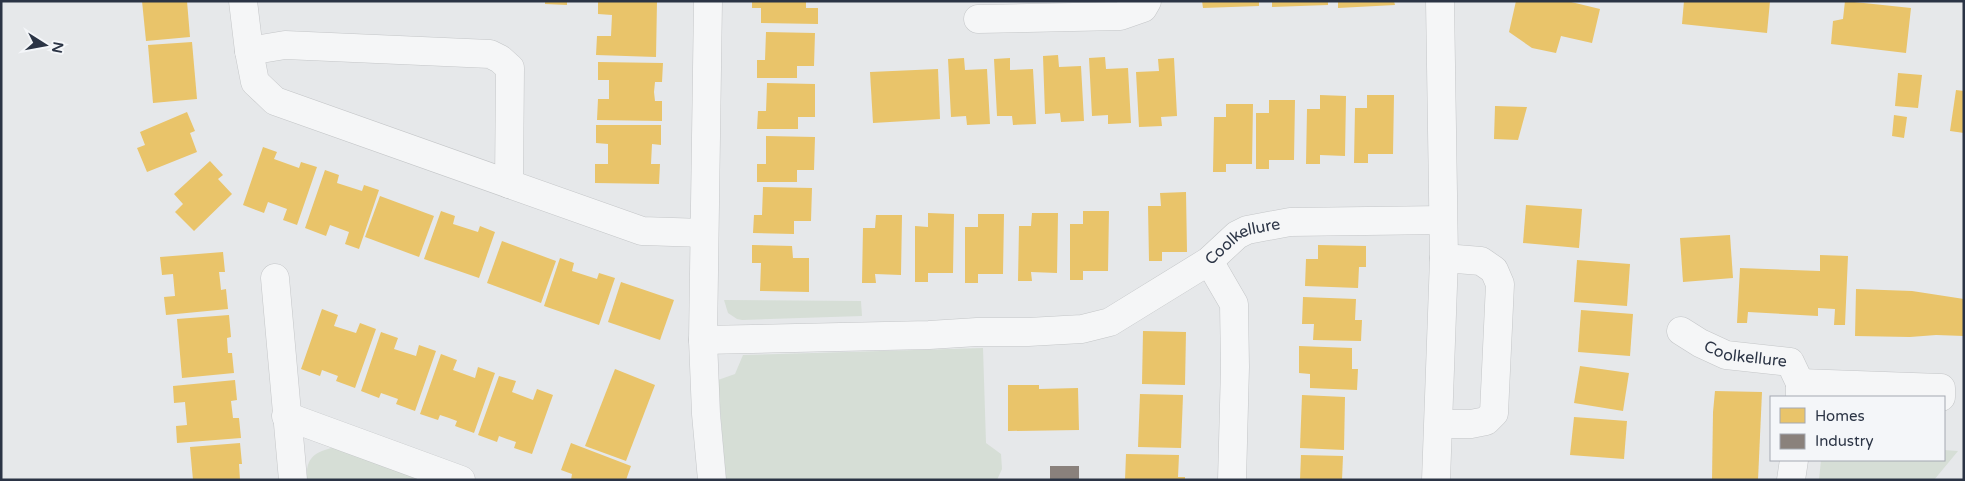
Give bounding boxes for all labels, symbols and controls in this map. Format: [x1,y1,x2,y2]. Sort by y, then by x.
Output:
north arrow [20,20,70,70]
text: N [48,40,67,55]
street label: Coolkellure [1201,214,1282,270]
street label: Coolkellure [1701,336,1788,372]
legend [1770,396,1945,461]
text: Homes [1815,407,1865,425]
text: Industry [1815,432,1874,450]

